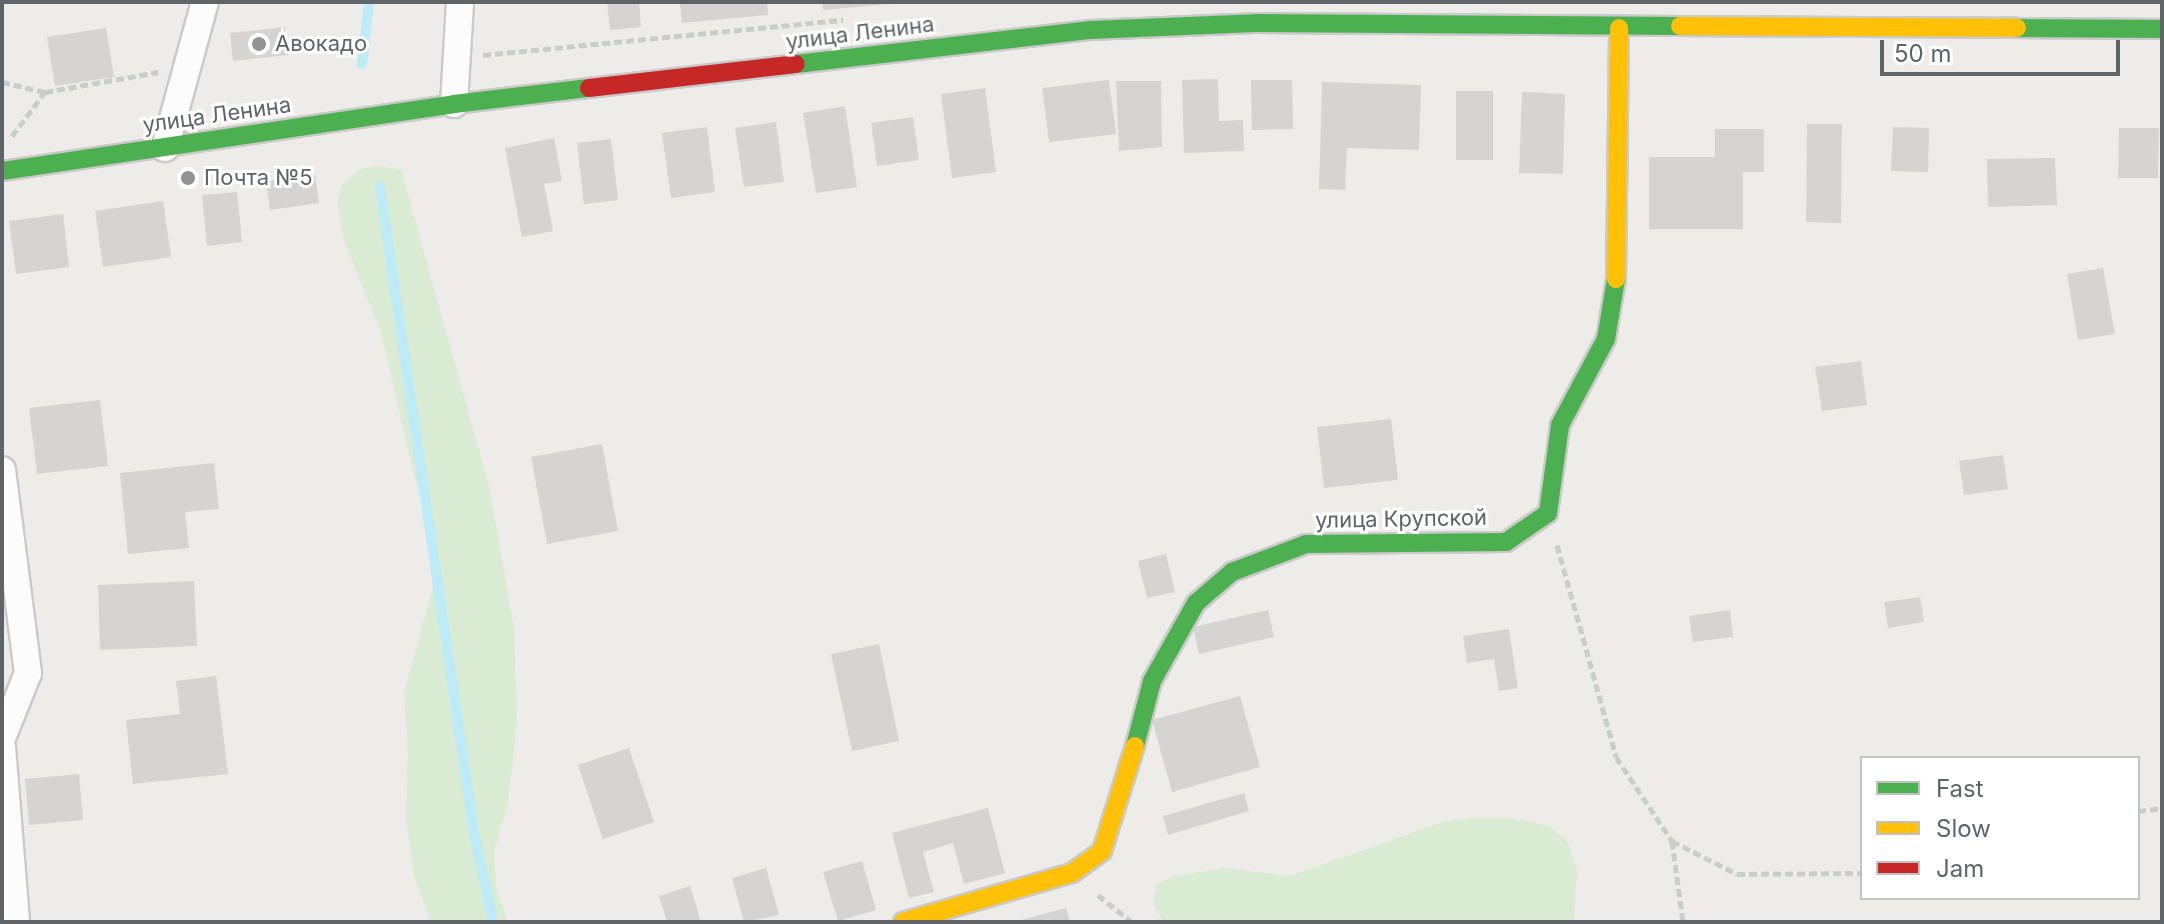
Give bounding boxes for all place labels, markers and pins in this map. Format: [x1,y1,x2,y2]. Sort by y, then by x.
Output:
place label: Авокадо [275,31,367,57]
marker: Авокадо [250,35,268,53]
place label: Почта №5 [204,165,313,191]
marker: Почта №5 [179,169,197,187]

